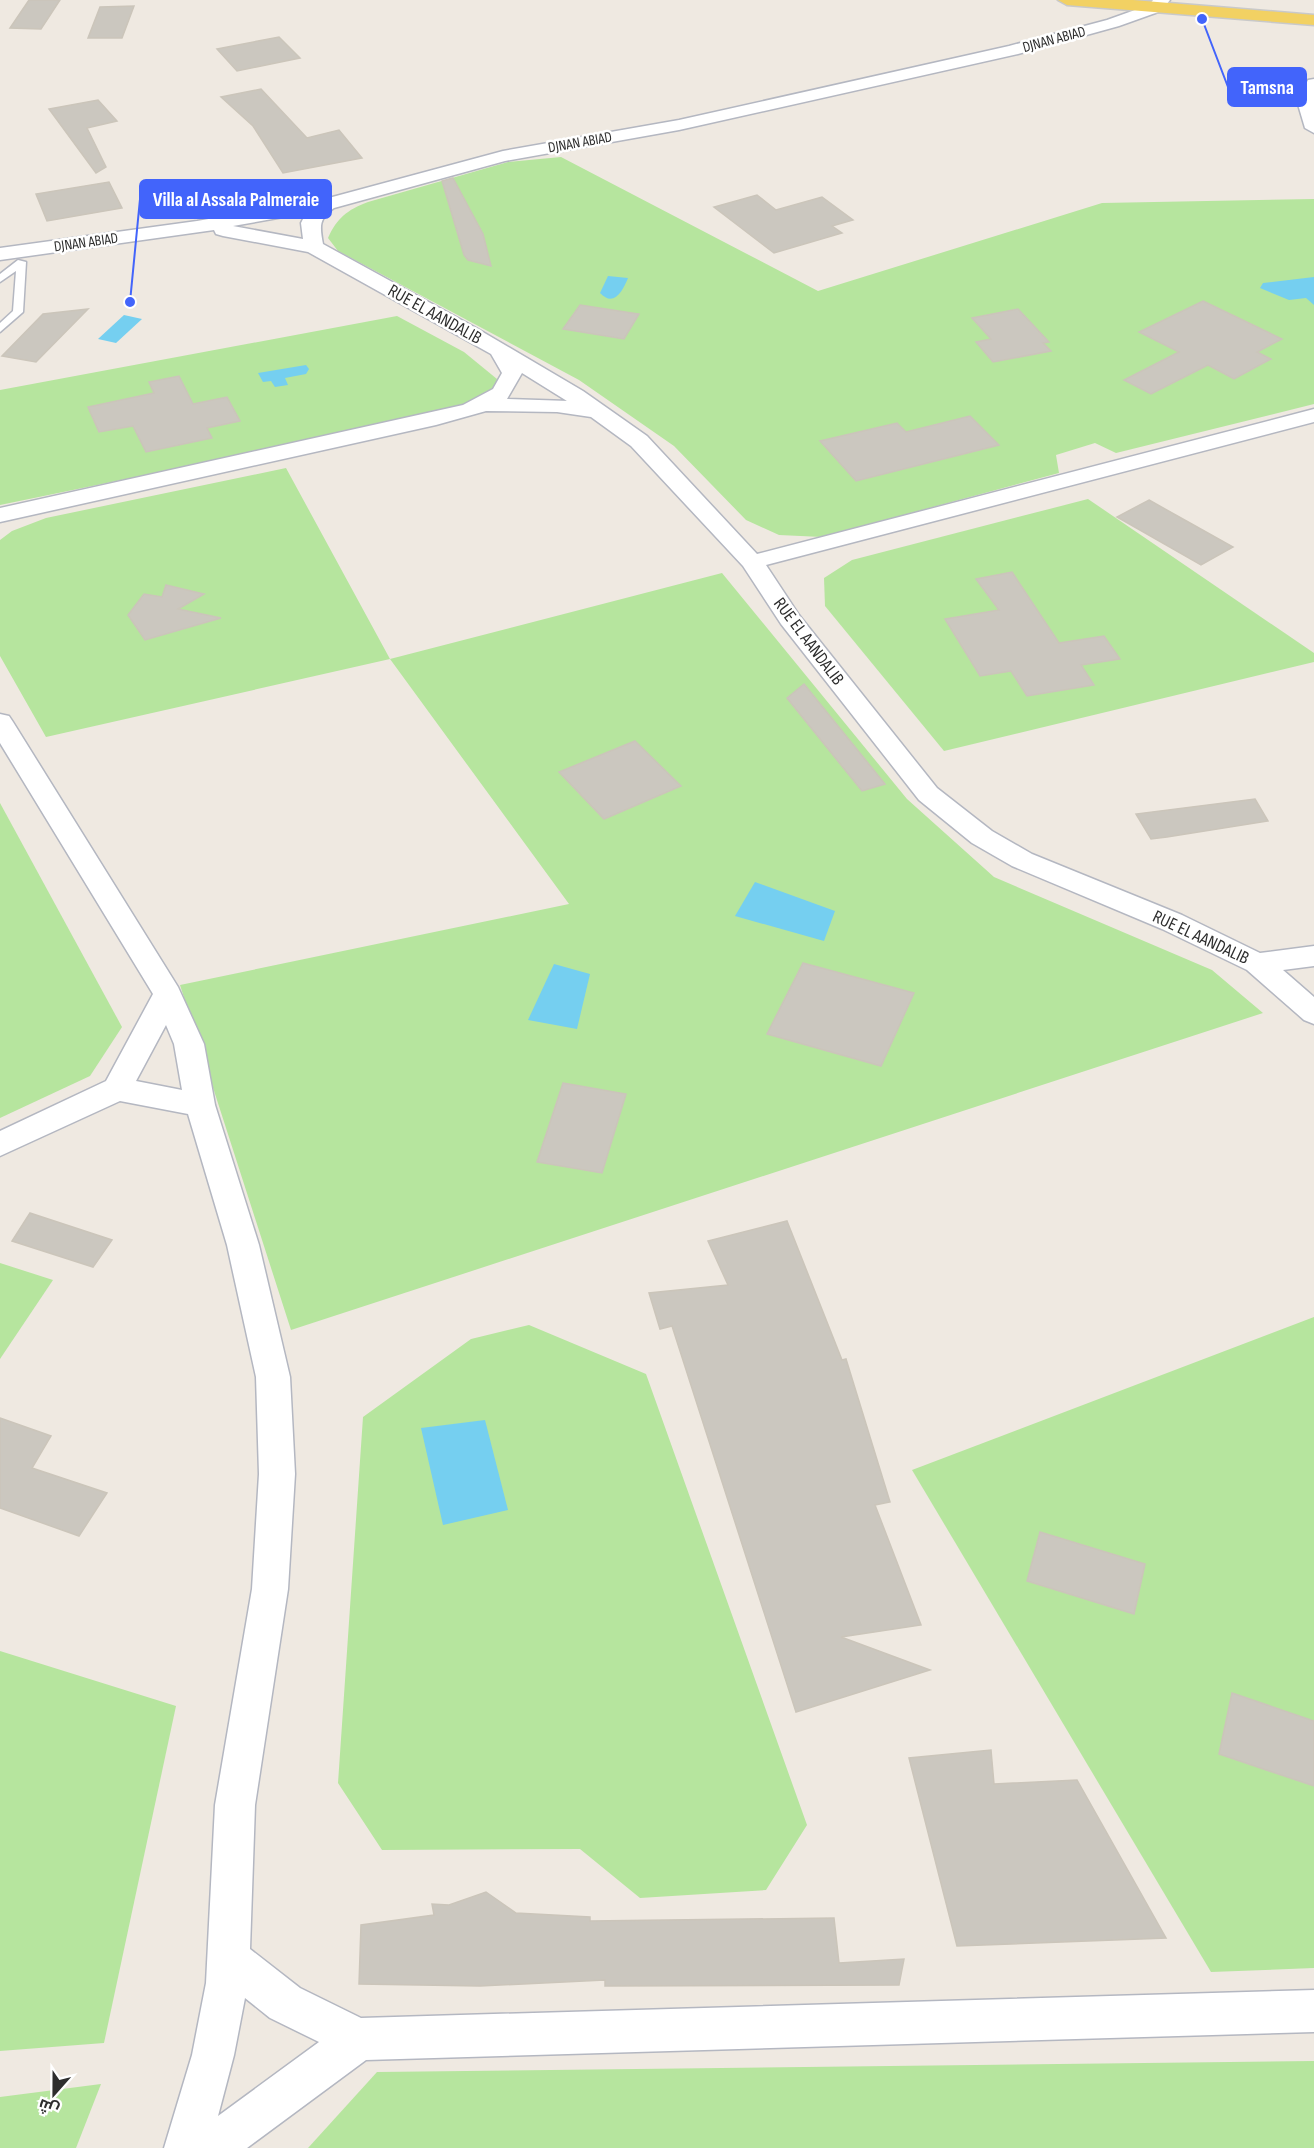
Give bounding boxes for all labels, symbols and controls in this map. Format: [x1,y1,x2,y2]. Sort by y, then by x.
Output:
street label: DJNAN ABIAD [1021,22,1088,57]
callout: Tamsna [1228,68,1306,106]
text: Tamsna [1240,76,1294,100]
street label: DJNAN ABIAD [547,128,614,157]
callout: Villa al Assala Palmeraie [140,180,331,218]
text: Villa al Assala Palmeraie [153,188,319,212]
street label: DJNAN ABIAD [53,229,119,256]
street label: RUE EL AANDALIB [384,280,485,349]
street label: RUE EL AANDALIB [769,594,848,689]
street label: RUE EL AANDALIB [1149,906,1252,969]
north arrow [24,2064,84,2124]
text: ش [36,2094,62,2119]

